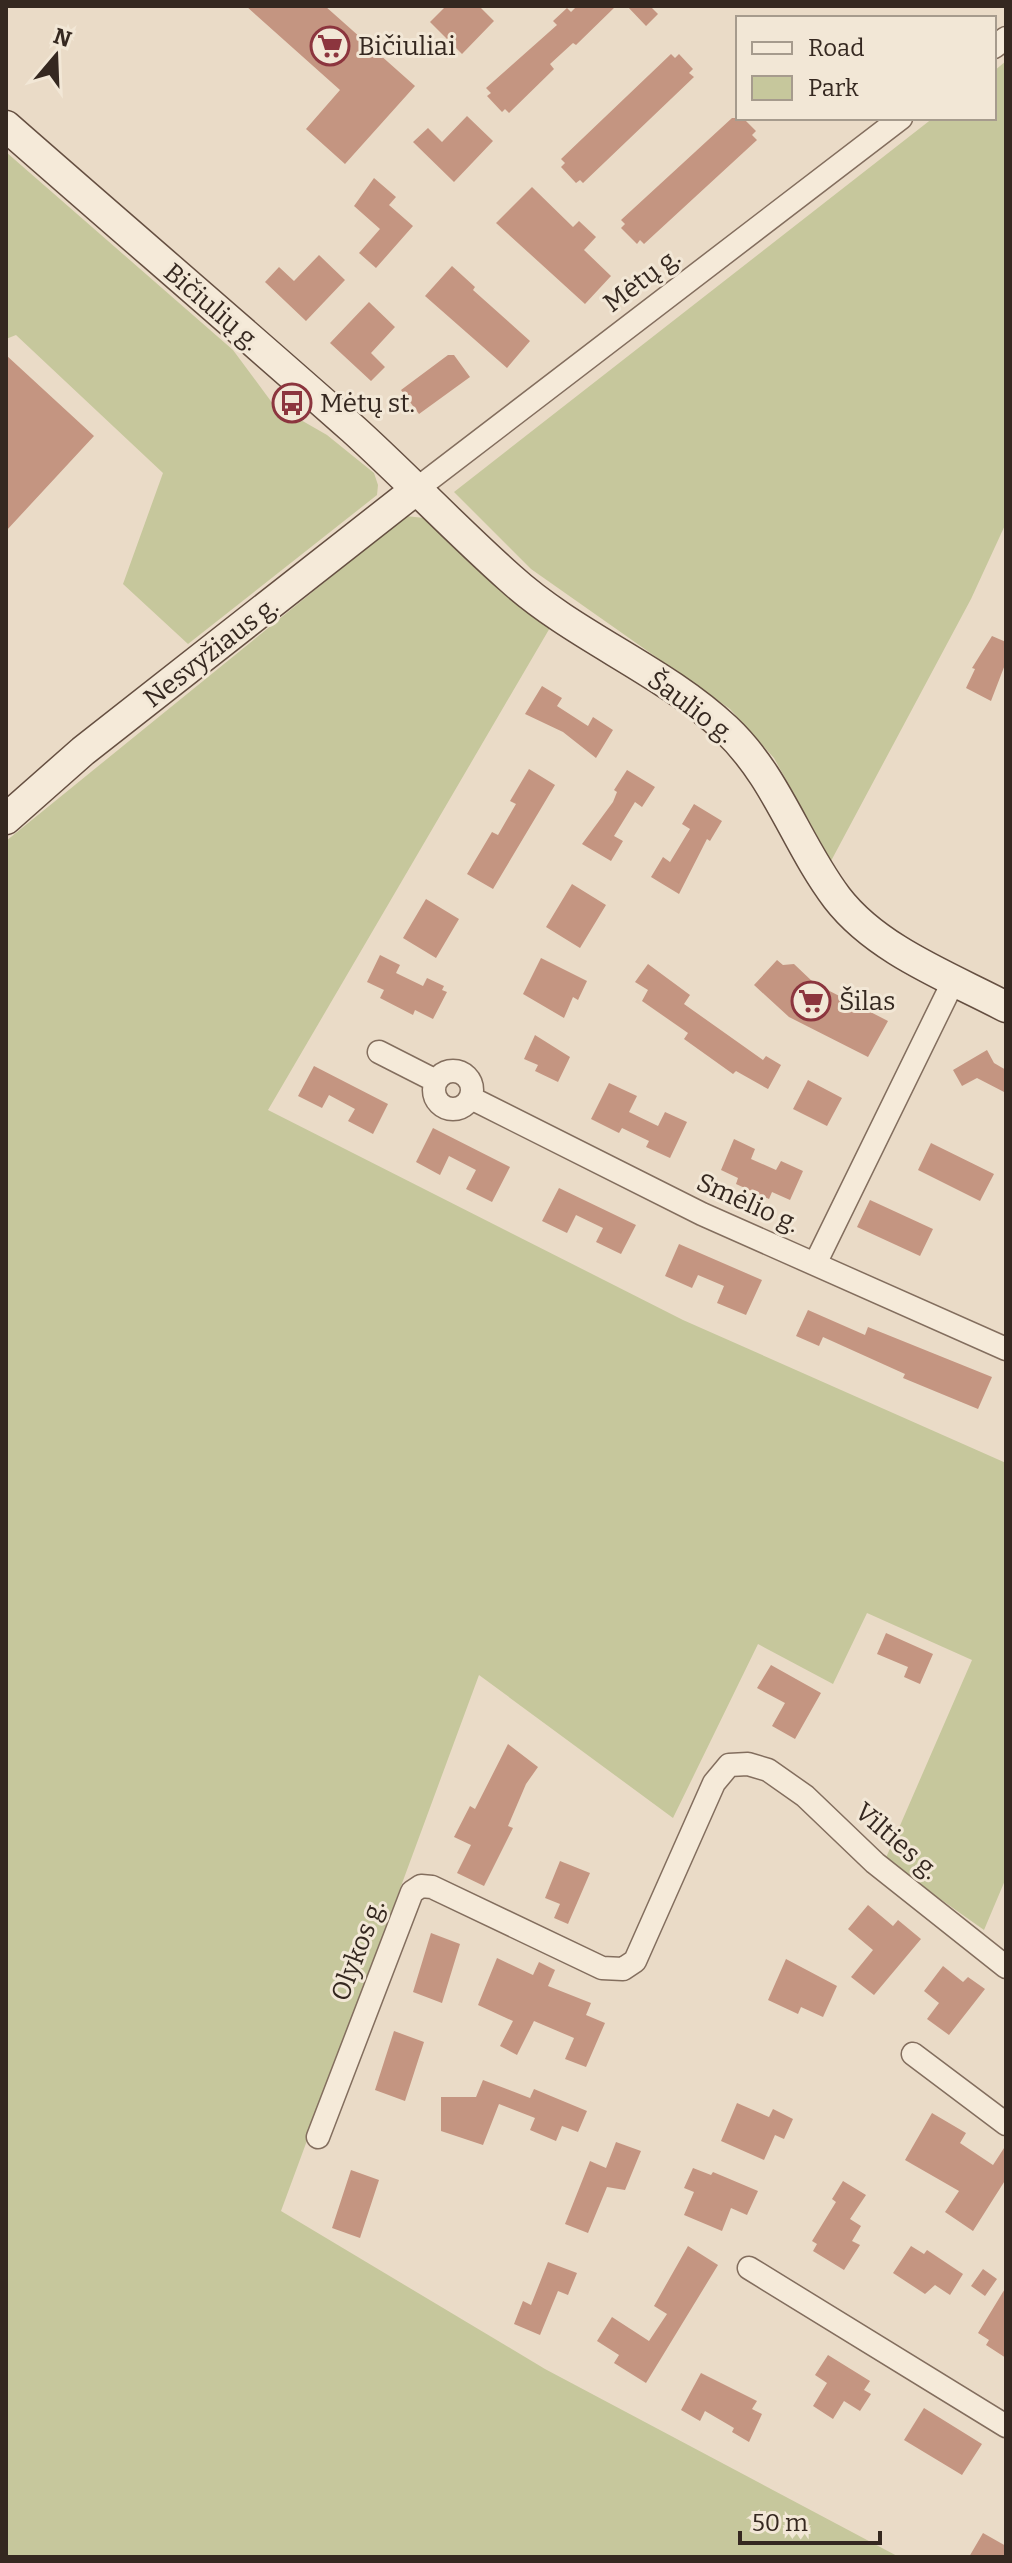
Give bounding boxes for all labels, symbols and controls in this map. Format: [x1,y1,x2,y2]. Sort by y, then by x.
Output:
north arrow [16,16,96,96]
legend [736,16,996,120]
text: N [50,22,75,53]
supermarket icon: Bičiuliai [309,25,351,67]
place label: Bičiuliai [358,31,456,62]
text: Road [808,34,864,62]
text: Park [808,74,859,102]
street label: Mėtų g. [598,241,686,319]
street label: Bičiulių g. [158,257,266,357]
bus stop icon: Mėtų st. [271,382,313,424]
place label: Mėtų st. [320,388,415,419]
street label: Nesvyžiaus g. [138,590,284,714]
street label: Šaulio g. [641,664,741,750]
supermarket icon: Šilas [790,980,832,1022]
place label: Šilas [839,986,895,1017]
street label: Smėlio g. [692,1167,804,1239]
street label: Vilties g. [849,1796,945,1886]
street label: Olykos g. [324,1895,392,2005]
scale bar [740,2495,880,2545]
text: 50 m [752,2509,808,2537]

